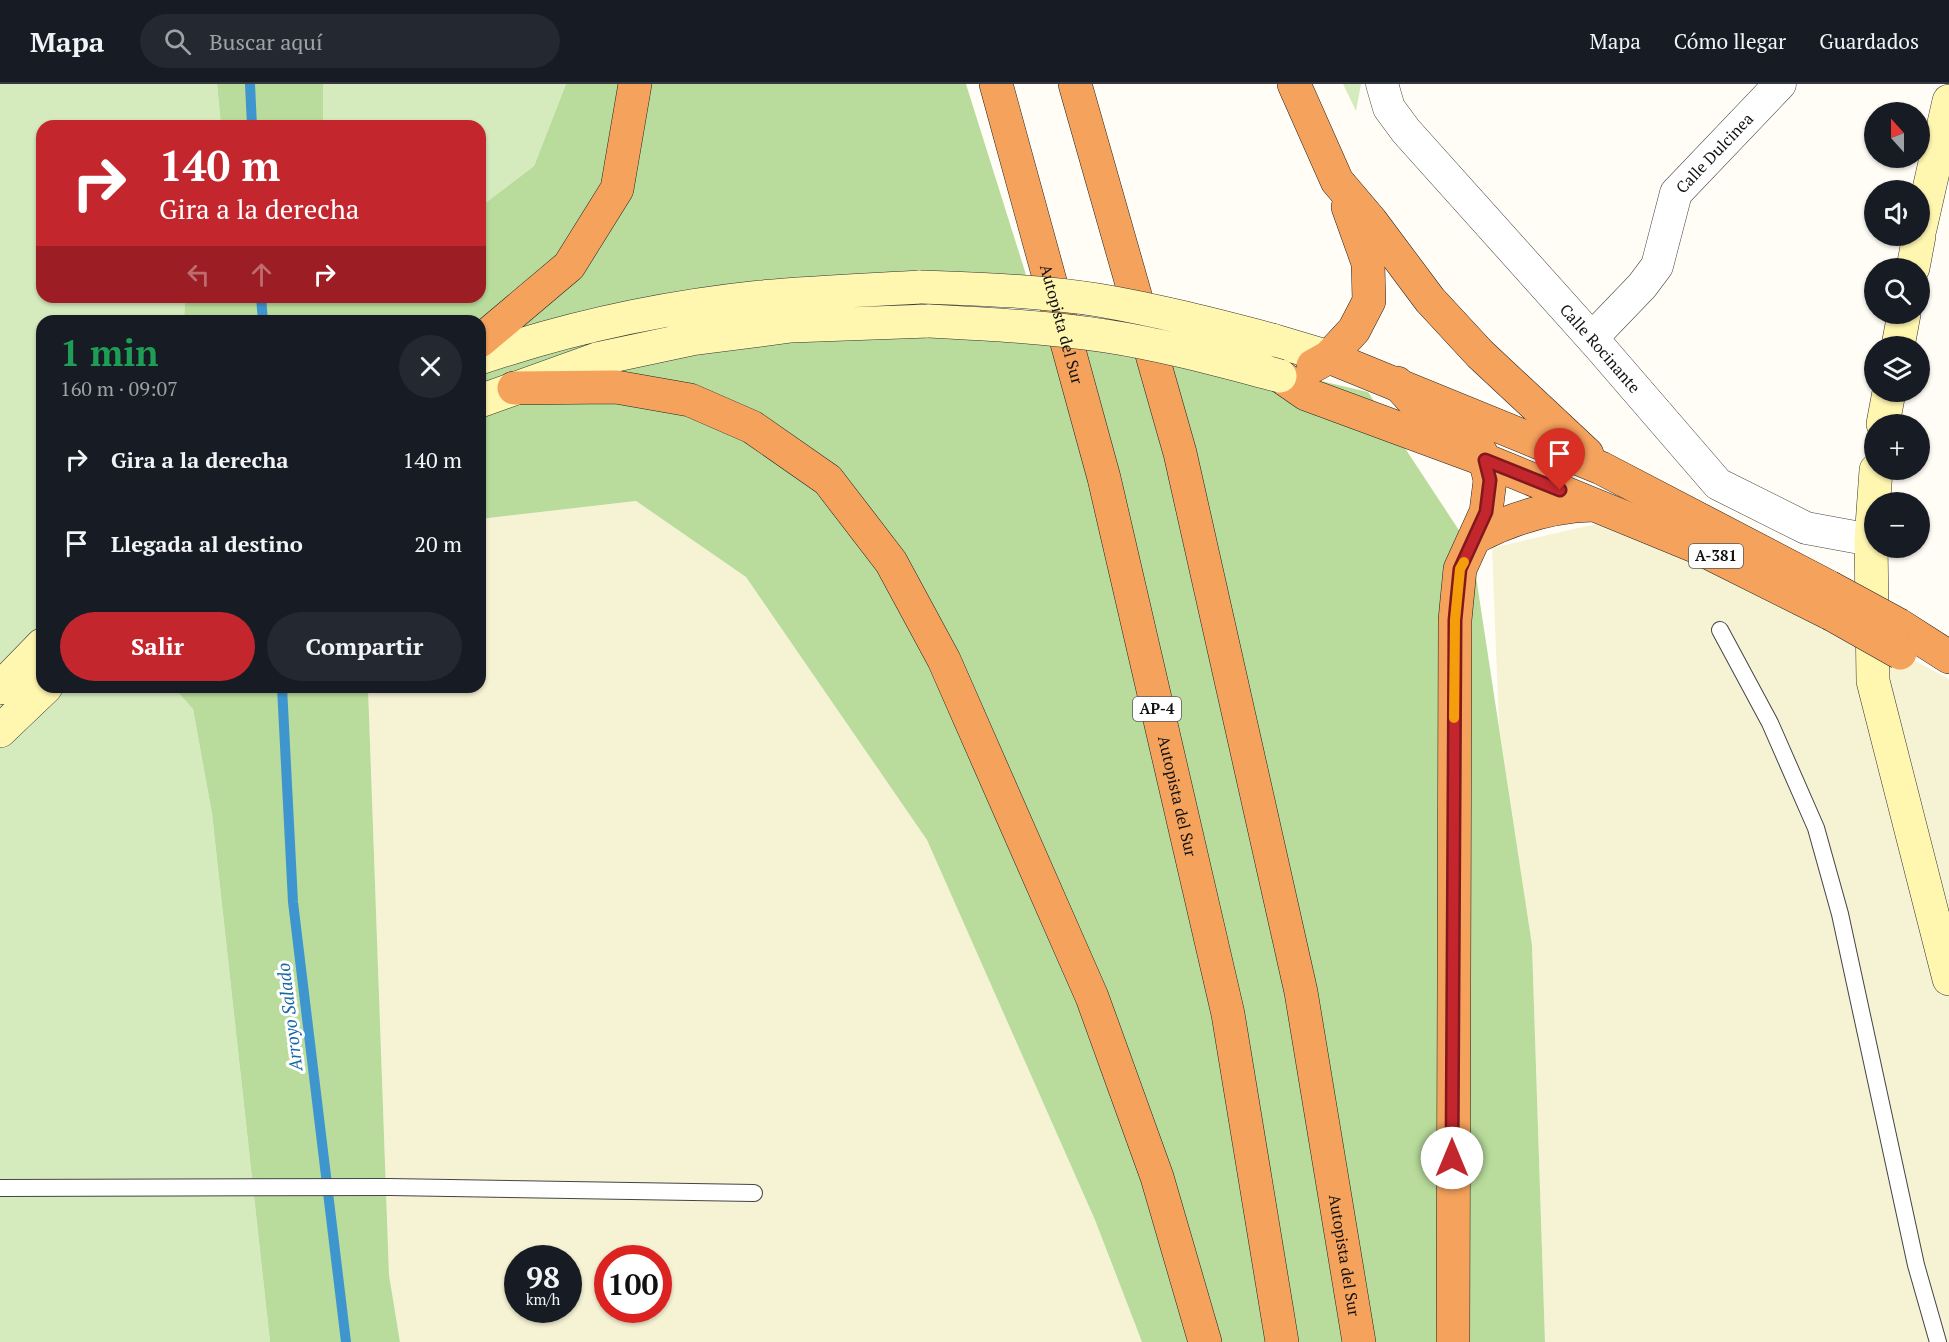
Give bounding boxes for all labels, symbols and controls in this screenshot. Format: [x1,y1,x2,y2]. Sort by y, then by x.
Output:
search box [140,14,560,68]
text: Mapa [30,23,104,60]
icon: search [161,25,194,58]
text: Buscar aquí [209,27,323,56]
text: Mapa [1589,27,1641,55]
text: Cómo llegar [1674,27,1786,55]
text: Guardados [1819,27,1919,55]
north arrow [1864,102,1930,168]
map controls [1864,102,1930,558]
street label: Calle Dulcinea [1671,108,1758,198]
text: 140 m [159,137,280,193]
icon: right [60,144,138,222]
button: sound [1864,180,1930,246]
text: Gira a la derecha [159,191,359,227]
icon: left [182,258,215,291]
icon: ahead [245,258,278,291]
icon: right [308,258,341,291]
button: search [1864,258,1930,324]
street label: Autopista del Sur [1035,262,1089,387]
street label: Calle Rocinante [1555,299,1646,398]
text: 1 min [60,329,158,376]
button: close [399,335,462,398]
button: layers [1864,336,1930,402]
text: 160 m · 09:07 [60,375,178,402]
button: + [1864,414,1930,480]
pin [1534,428,1585,490]
icon: arrive [1543,437,1576,470]
icon: right [60,443,93,476]
text: Gira a la derecha [111,445,289,474]
text: 140 m [402,445,462,474]
button: − [1864,492,1930,558]
icon: arrive [60,527,93,560]
text: Llegada al destino [111,529,303,558]
text: 20 m [414,529,462,558]
road number: A-381 [1689,544,1743,568]
button: Salir [60,612,255,681]
button: Compartir [267,612,462,681]
road number: AP-4 [1133,697,1181,721]
street label: Autopista del Sur [1153,734,1202,859]
water label: Arroyo Salado [270,962,308,1074]
position arrow [1420,1126,1484,1190]
street label: Autopista del Sur [1324,1193,1366,1319]
speed limit sign: 100 [594,1245,672,1323]
text: 98 [526,1257,560,1297]
text: km/h [526,1289,560,1309]

